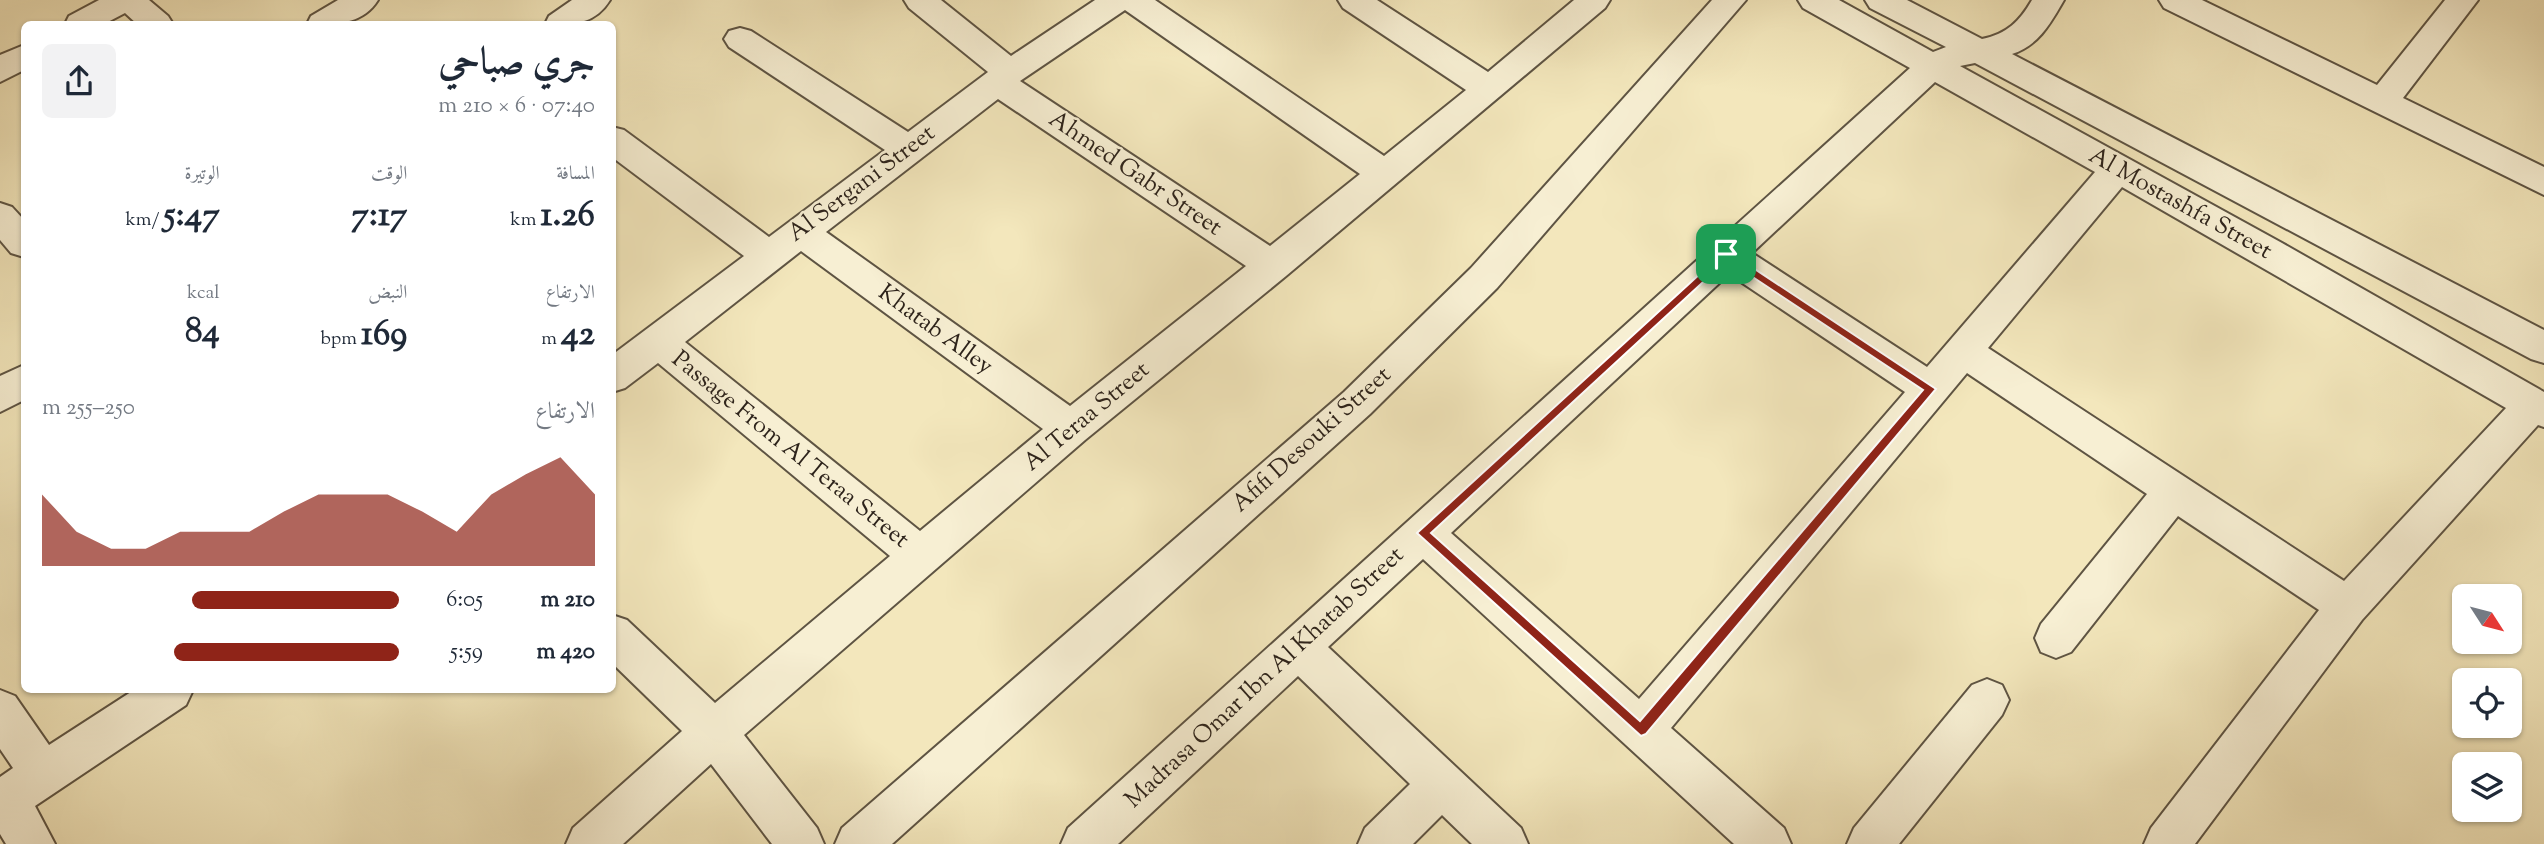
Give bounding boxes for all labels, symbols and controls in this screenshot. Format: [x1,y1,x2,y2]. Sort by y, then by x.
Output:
text: جري صباحي [439,37,595,91]
button: share [42,44,116,118]
text: 07:40 · 6 × 210 m [438,90,595,123]
street label: Ahmed Gabr Street [1041,103,1229,245]
street label: Al Sergani Street [781,117,943,251]
street label: Al Mostashfa Street [2082,139,2278,269]
text: الوتيرة [185,161,220,188]
text: الوقت [371,161,407,188]
text: المسافة [556,161,595,188]
text: 5:47 [163,191,220,242]
text: 7:17 [351,191,407,242]
text: 1.26 [541,191,595,242]
text: /km [125,207,163,234]
text: km [510,207,541,234]
pin [1696,224,1756,284]
icon: arrive [1707,235,1745,273]
street label: Khatab Alley [870,277,1000,383]
text: kcal [187,280,220,307]
text: النبض [368,280,407,307]
text: الارتفاع [546,280,595,307]
text: 84 [185,307,220,358]
text: 169 [361,310,407,361]
text: 42 [561,310,595,361]
text: bpm [321,326,361,353]
text: m [541,326,561,353]
street label: Passage From Al Teraa Street [664,343,916,557]
street label: Al Teraa Street [1017,354,1157,480]
street label: Afifi Desouki Street [1225,359,1399,521]
text: 250–255 m [42,392,135,425]
text: الارتفاع [535,396,595,429]
street label: Madrasa Omar Ibn Al Khatab Street [1118,539,1412,817]
text: 6:05 [446,584,483,617]
text: 210 m [541,584,595,617]
north arrow [2452,584,2522,654]
map controls [2452,584,2522,822]
text: 5:59 [450,636,483,669]
text: 420 m [537,636,595,669]
button: locate [2452,668,2522,738]
button: layers [2452,752,2522,822]

